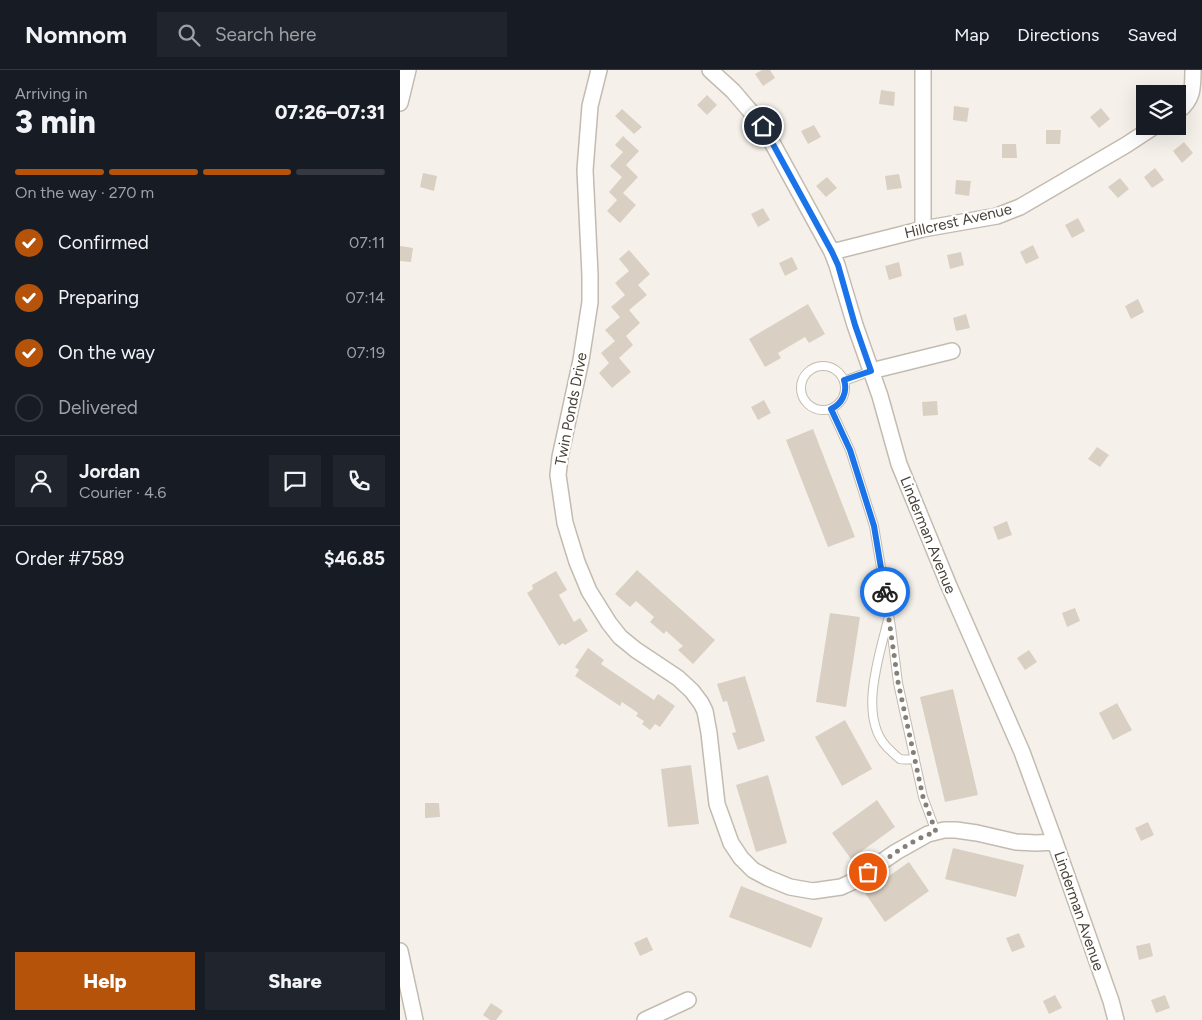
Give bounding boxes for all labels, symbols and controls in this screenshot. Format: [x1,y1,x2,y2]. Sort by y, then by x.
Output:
search box [157,12,507,57]
text: Nomnom [25,20,127,49]
icon: search [175,21,203,49]
text: Search here [215,23,316,46]
text: Map [954,24,989,46]
text: Directions [1017,24,1099,46]
text: Saved [1127,24,1177,46]
text: Arriving in [15,84,87,103]
map controls [1136,85,1186,135]
button: layers [1136,85,1186,135]
text: 07:26–07:31 [275,101,385,124]
text: 3 min [15,103,96,141]
pin [742,105,784,147]
icon: home [749,112,777,140]
text: On the way · 270 m [15,183,154,202]
street label: Hillcrest Avenue [902,200,1014,242]
icon: check [15,229,43,257]
text: Confirmed [58,231,149,254]
text: 07:11 [349,233,385,252]
icon: check [15,284,43,312]
text: Preparing [58,286,139,309]
text: 07:14 [346,288,385,307]
icon: check [15,339,43,367]
text: On the way [58,341,155,364]
text: 07:19 [346,343,385,362]
street label: Twin Ponds Drive [551,351,591,467]
text: Delivered [58,396,138,419]
button: person [15,455,67,507]
button: chat [269,455,321,507]
button: phone [333,455,385,507]
text: Jordan [79,460,140,483]
street label: Linderman Avenue [896,474,960,596]
text: Courier · 4.6 [79,483,166,502]
text: Order #7589 [15,547,124,570]
text: $46.85 [324,547,385,570]
courier [860,567,910,617]
icon: bike [871,578,899,606]
street label: Linderman Avenue [1050,849,1108,973]
pin [847,851,889,893]
icon: bag [854,858,882,886]
button: Help [15,952,195,1010]
button: Share [205,952,385,1010]

